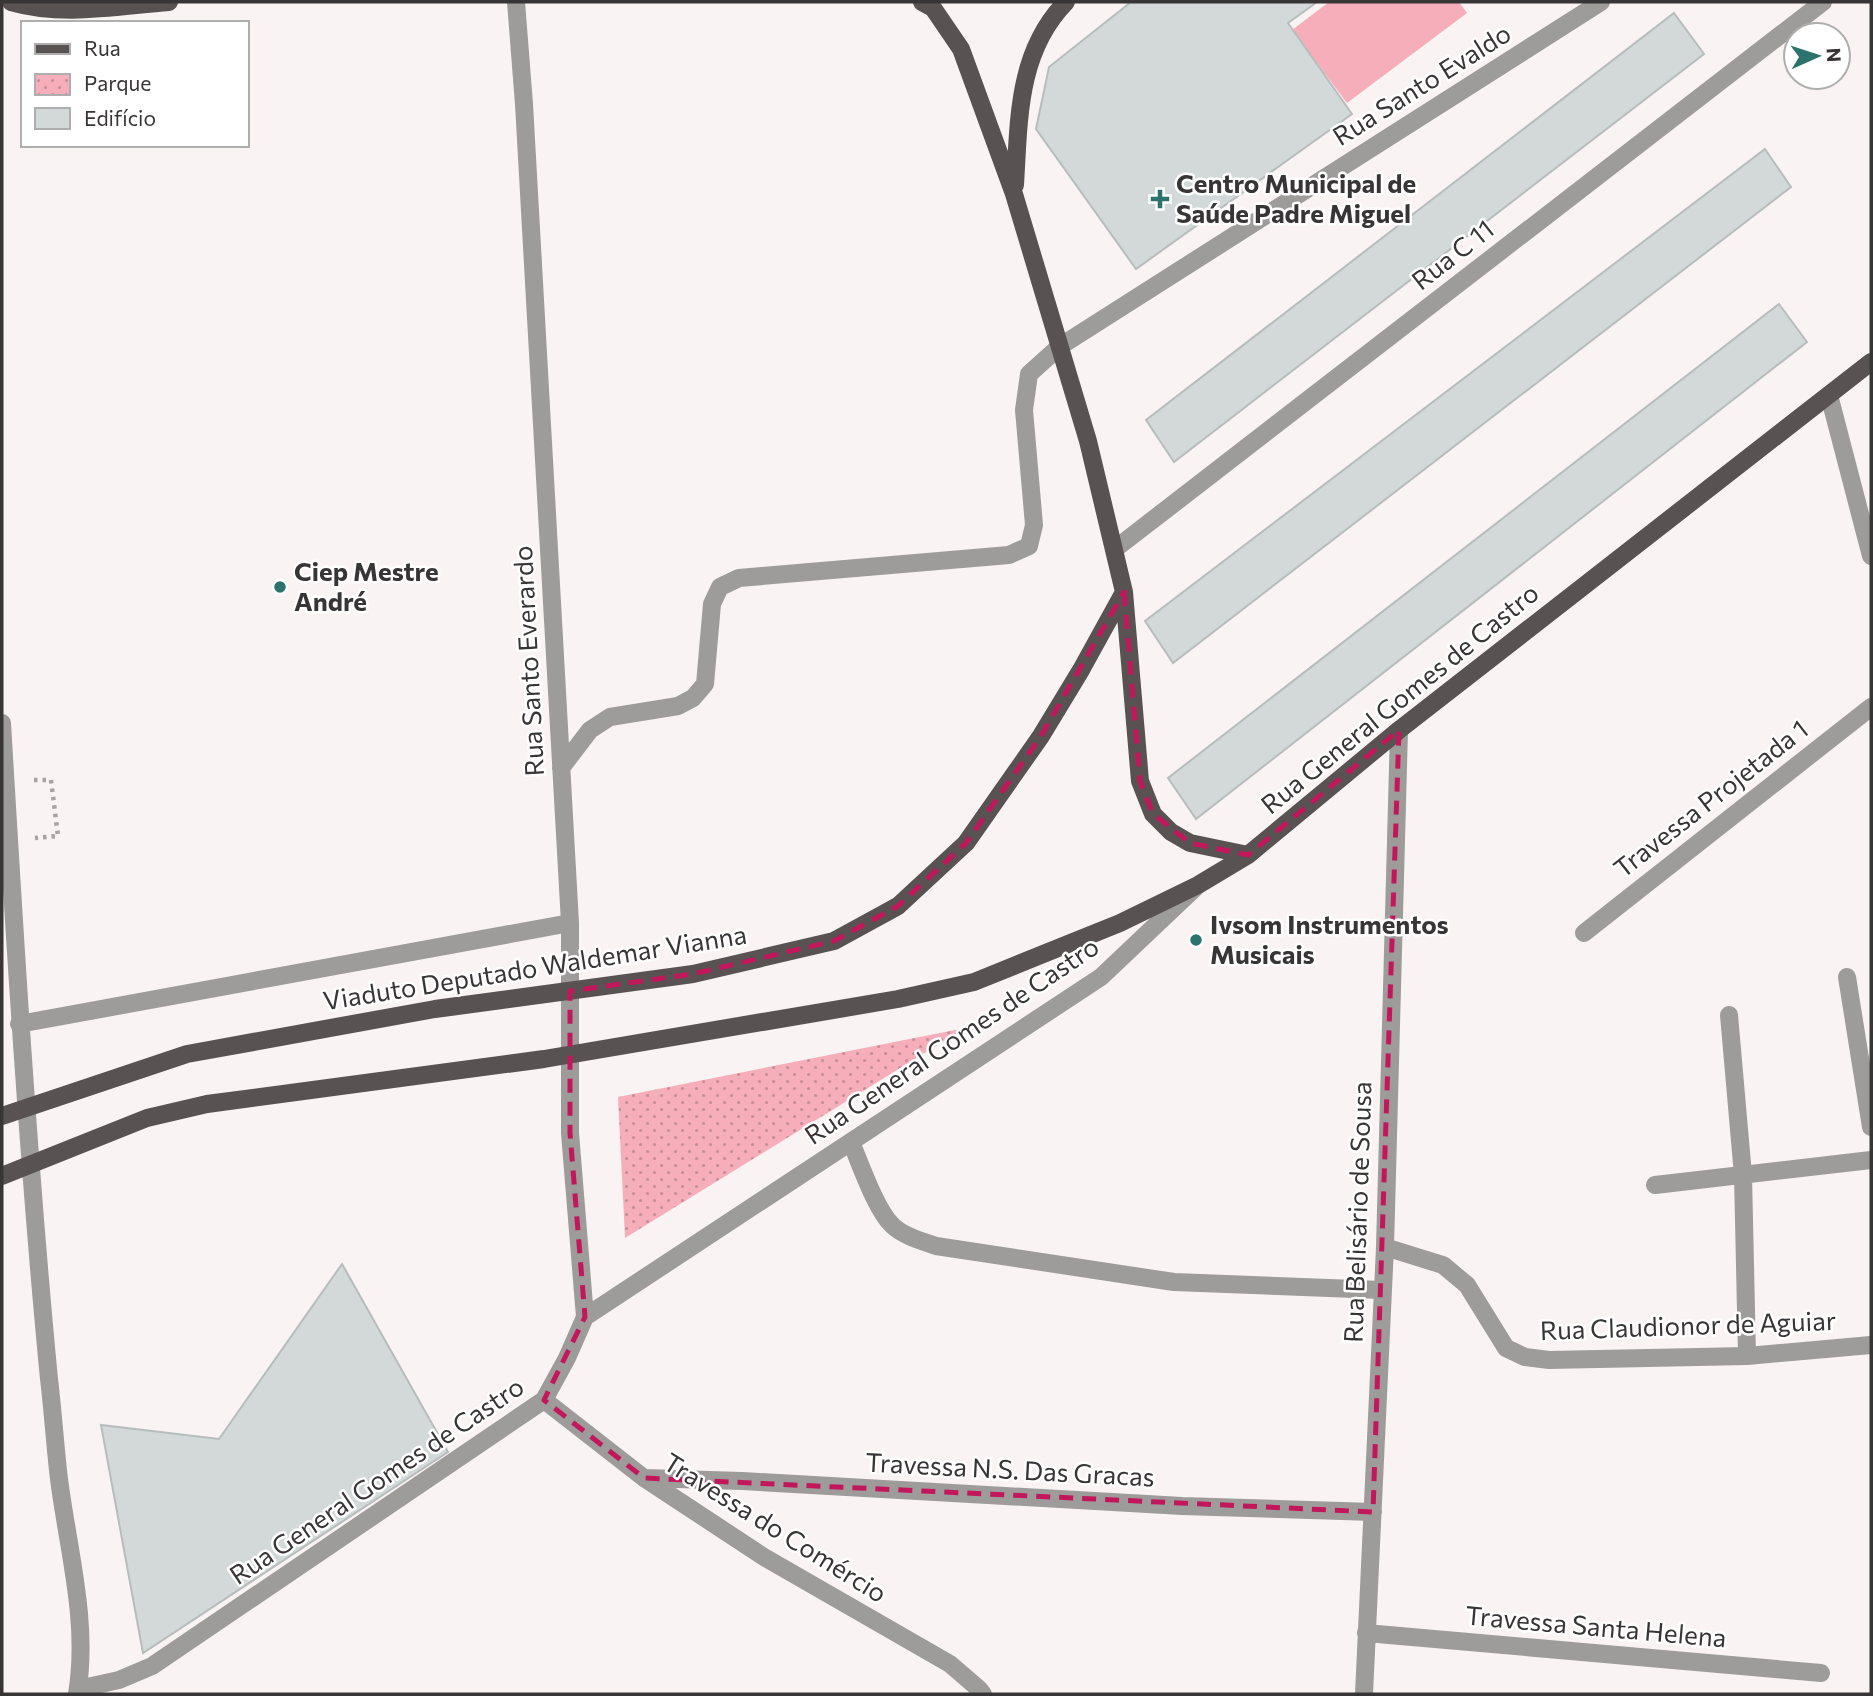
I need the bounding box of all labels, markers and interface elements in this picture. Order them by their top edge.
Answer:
street label: Rua Santo Evaldo [1327,17,1516,151]
legend [21,21,248,147]
north arrow [1782,21,1852,91]
text: Rua [84,35,121,60]
text: N [1823,47,1846,63]
text: Parque [84,70,151,95]
text: Edifício [84,105,156,130]
place label: Centro Municipal de Saúde Padre Miguel [1176,167,1416,228]
marker: Centro Municipal de Saúde Padre Miguel [1150,189,1170,209]
street label: Rua C 11 [1405,212,1499,295]
street label: Rua Santo Everardo [506,545,549,777]
place label: Ciep Mestre André [294,555,439,616]
street label: Rua General Gomes de Castro [1254,576,1544,819]
marker: Ciep Mestre André [272,579,288,595]
street label: Travessa Projetada 1 [1607,712,1813,883]
place label: Ivsom Instrumentos Musicais [1210,908,1449,969]
street label: Viaduto Deputado Waldemar Vianna [321,918,749,1015]
street label: Rua General Gomes de Castro [798,930,1104,1150]
marker: Ivsom Instrumentos Musicais [1188,932,1204,948]
street label: Rua Belisário de Sousa [1336,1081,1377,1343]
street label: Rua Claudionor de Aguiar [1539,1304,1837,1345]
street label: Rua General Gomes de Castro [223,1370,529,1590]
street label: Travessa do Comércio [659,1445,893,1608]
street label: Travessa N.S. Das Gracas [865,1445,1155,1492]
street label: Travessa Santa Helena [1464,1599,1728,1652]

